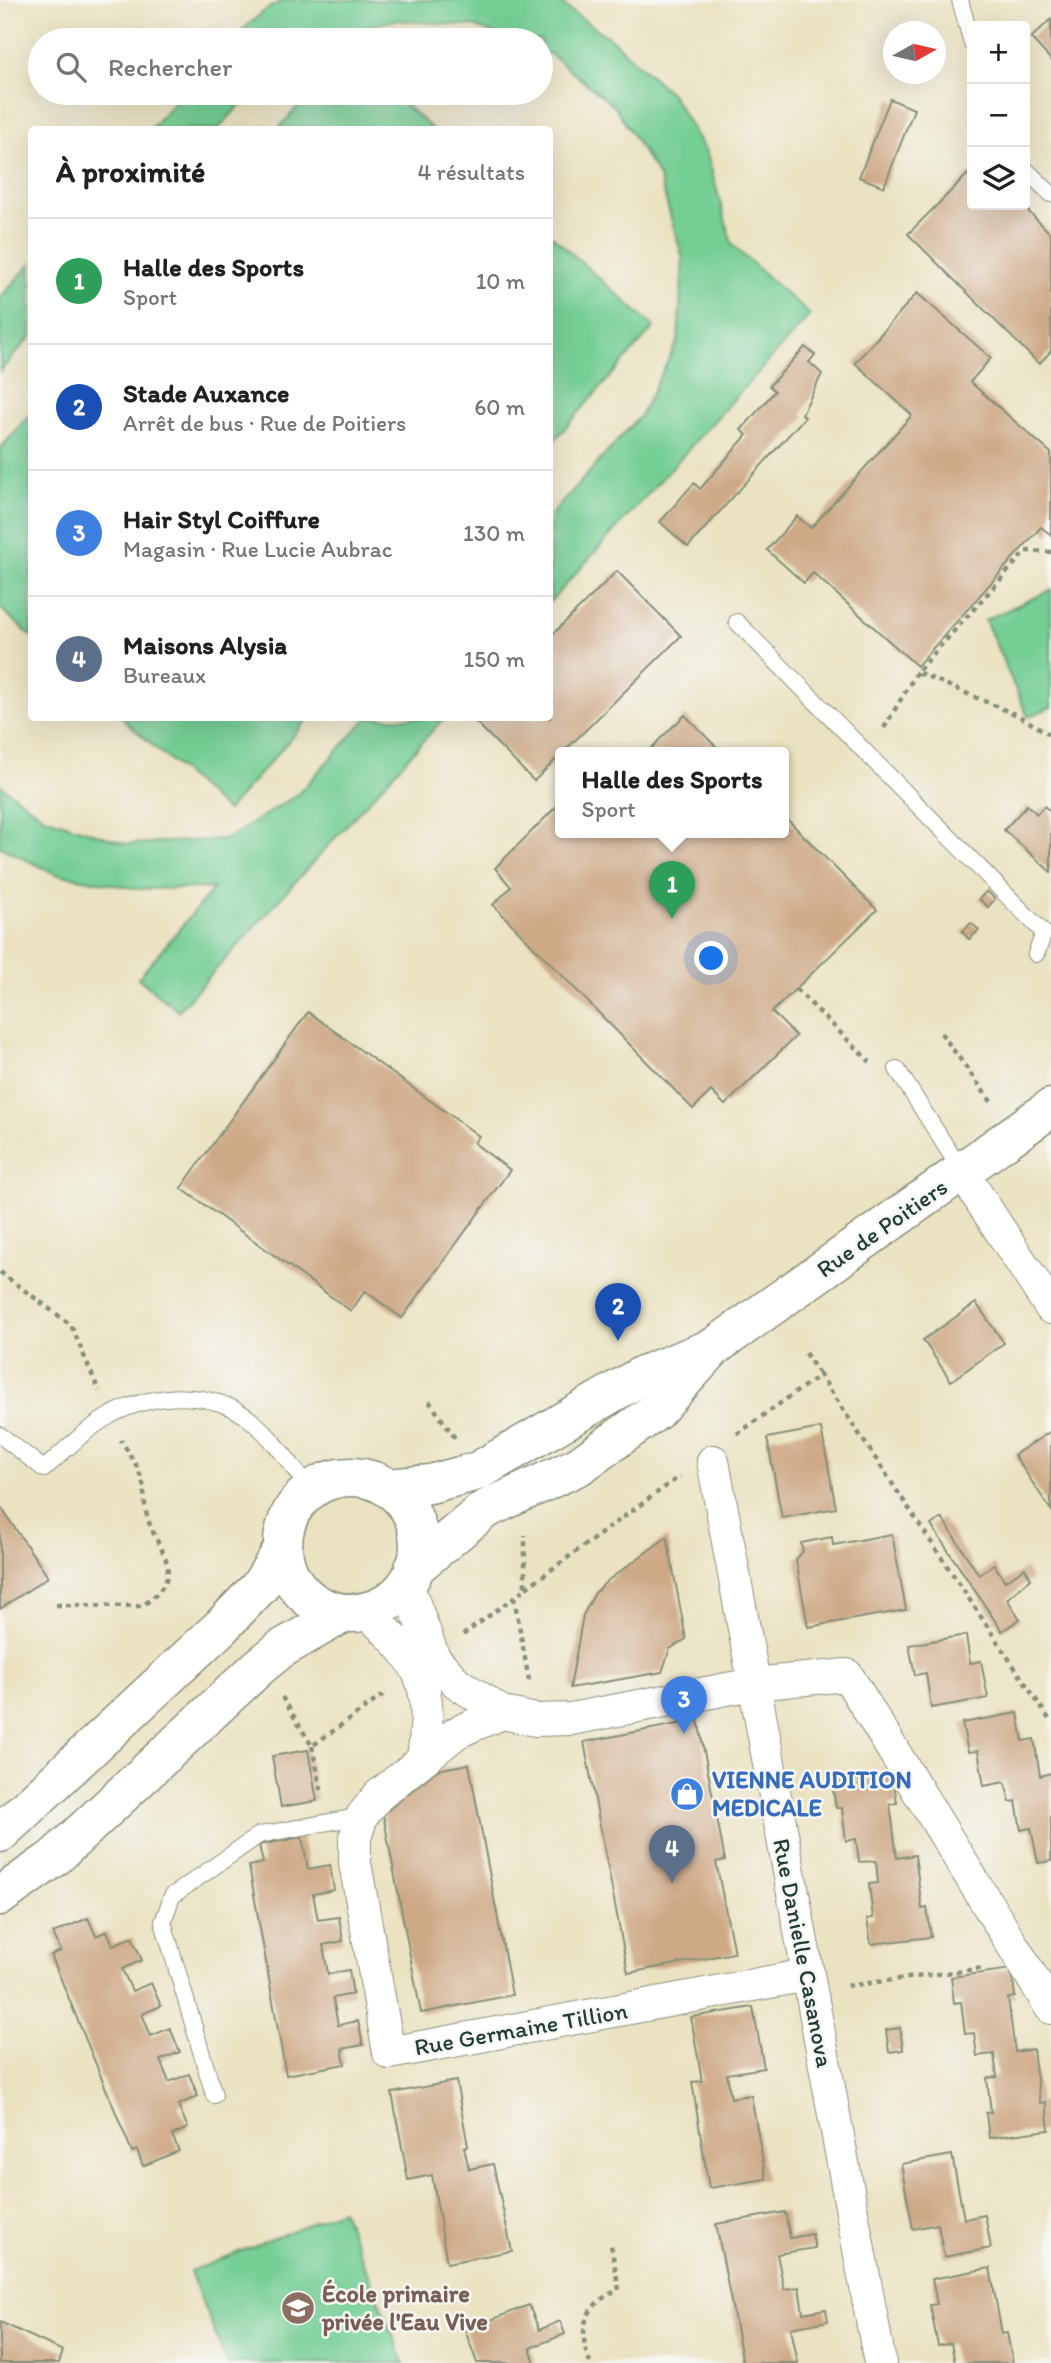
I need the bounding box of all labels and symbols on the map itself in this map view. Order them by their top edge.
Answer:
north arrow [883,21,946,84]
pin: 1 [649,861,695,919]
your location [694,941,728,975]
street label: Rue de Poitiers [811,1172,953,1283]
pin: 2 [595,1283,641,1341]
pin: 3 [661,1676,707,1734]
place label: VIENNE AUDITION MEDICALE [712,1765,912,1822]
shop icon: VIENNE AUDITION MEDICALE [668,1775,706,1813]
pin: 4 [649,1825,695,1883]
street label: Rue Danielle Casanova [767,1836,840,2070]
street label: Rue Germaine Tillion [412,1995,630,2062]
place label: École primaire privée l'Eau Vive [321,2279,488,2337]
school or university icon: École primaire privée l'Eau Vive [279,2289,317,2327]

